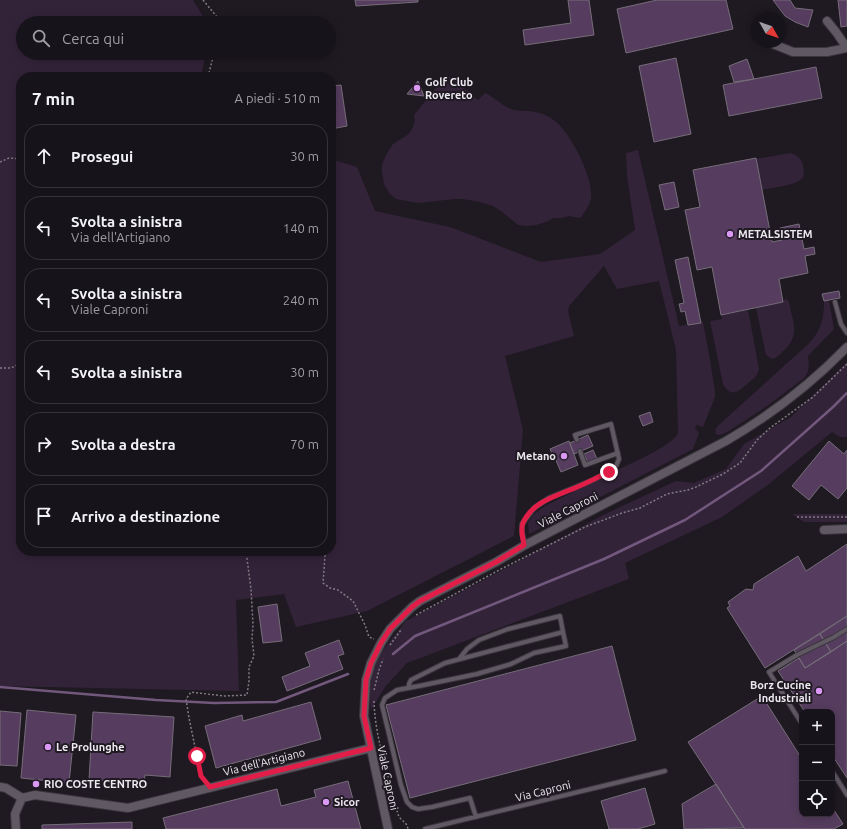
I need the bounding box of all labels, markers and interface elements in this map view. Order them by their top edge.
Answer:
north arrow [751,12,787,48]
search box [16,16,336,60]
icon: search [30,27,52,49]
text: Cerca qui [62,30,124,47]
place label: Golf Club Rovereto [425,76,474,101]
marker: Golf Club Rovereto [412,83,422,93]
text: 7 min [32,89,75,108]
text: A piedi · 510 m [235,91,320,105]
icon: ahead [33,145,55,167]
text: Prosegui [71,148,133,165]
text: 30 m [290,149,319,163]
text: Svolta a sinistra [71,213,182,230]
icon: left [33,217,55,239]
text: 140 m [283,221,319,235]
place label: METALSISTEM [738,228,813,240]
marker: METALSISTEM [725,229,735,239]
text: Via dell'Artigiano [71,230,170,244]
text: Svolta a sinistra [71,285,182,302]
icon: left [33,289,55,311]
text: 240 m [283,293,319,307]
text: Viale Caproni [71,302,148,316]
icon: left [33,361,55,383]
text: Svolta a sinistra [71,364,182,381]
text: 30 m [290,365,319,379]
icon: right [33,433,55,455]
text: Svolta a destra [71,436,176,453]
text: 70 m [290,437,319,451]
place label: Metano [516,450,556,462]
marker: Metano [559,451,569,461]
route end [600,463,618,481]
street label: Viale Caproni [536,490,600,530]
icon: arrive [33,505,55,527]
text: Arrivo a destinazione [71,508,220,525]
place label: Borz Cucine Industriali [750,679,811,704]
marker: Borz Cucine Industriali [814,686,824,696]
map controls [799,709,835,817]
button: + [799,709,835,745]
place label: Le Prolunghe [56,741,124,753]
marker: Le Prolunghe [43,742,53,752]
street label: Viale Caproni [375,745,401,811]
button: − [799,745,835,781]
street label: Via dell'Artigiano [222,746,306,778]
route start [188,747,206,765]
place label: RIO COSTE CENTRO [44,778,148,790]
street label: Via Caproni [514,778,572,804]
marker: RIO COSTE CENTRO [31,779,41,789]
button: locate [799,781,835,817]
place label: Sicor [334,796,360,808]
marker: Sicor [321,797,331,807]

